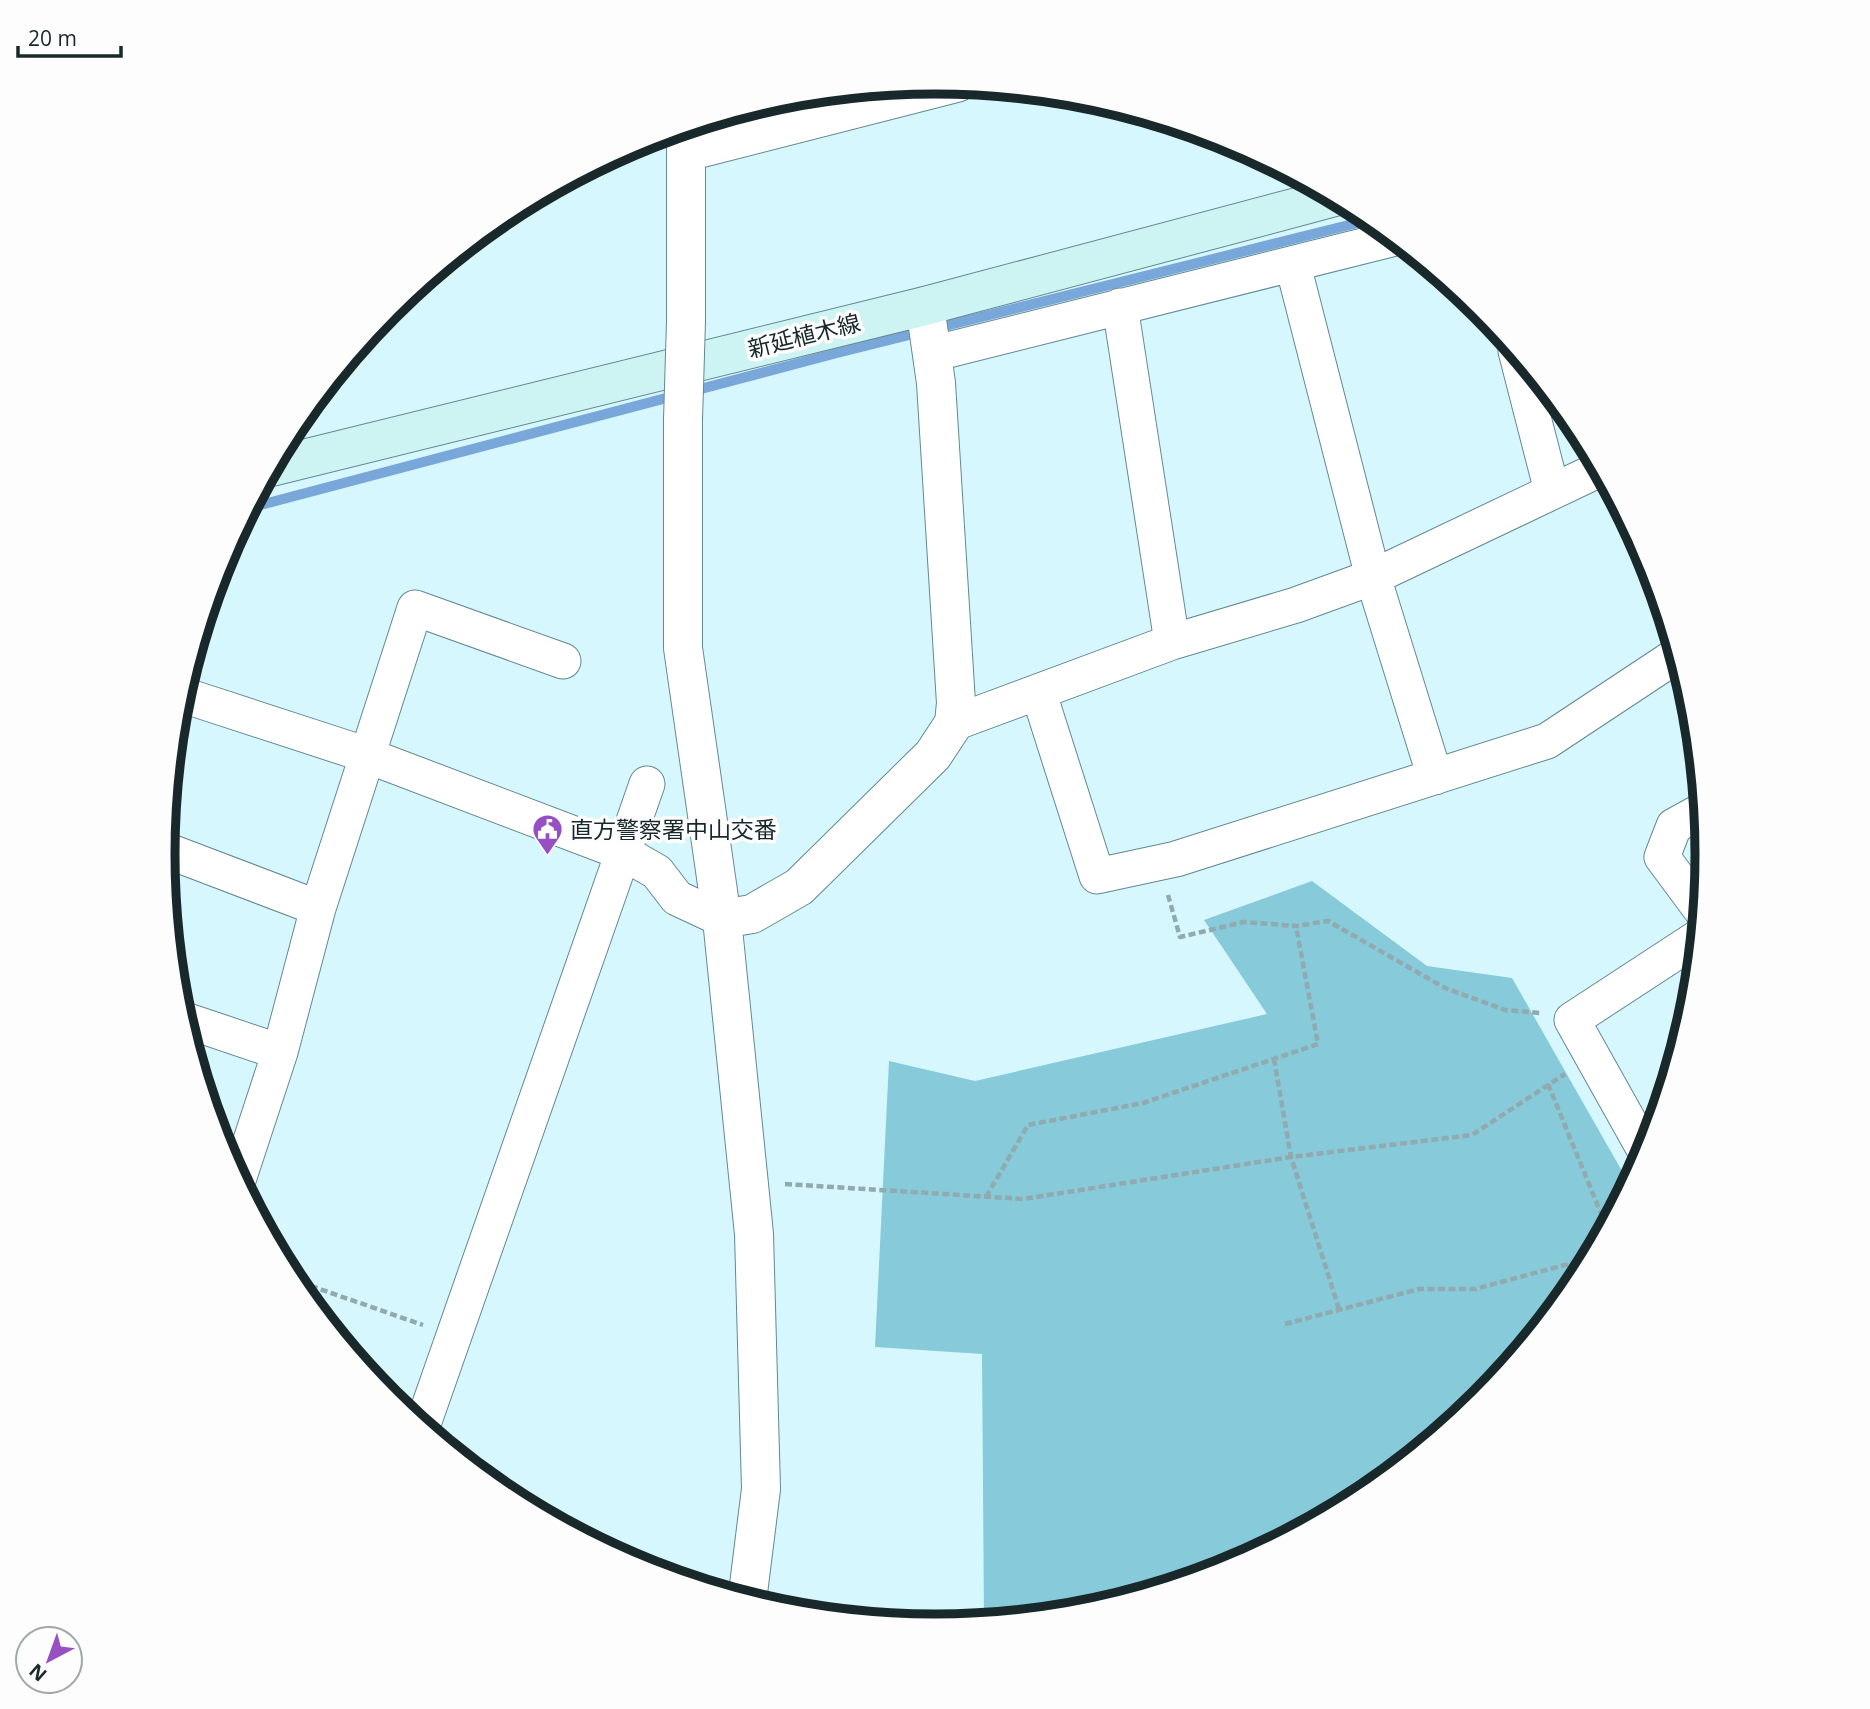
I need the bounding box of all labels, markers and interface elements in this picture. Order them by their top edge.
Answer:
scale bar [18,14,121,58]
text: 20 m [28,24,77,52]
street label: 新延植木線 [744,306,863,364]
public building icon: 直方警察署中山交番 [530,813,564,857]
place label: 直方警察署中山交番 [570,813,777,845]
north arrow [14,1625,84,1695]
text: N [23,1658,52,1688]

